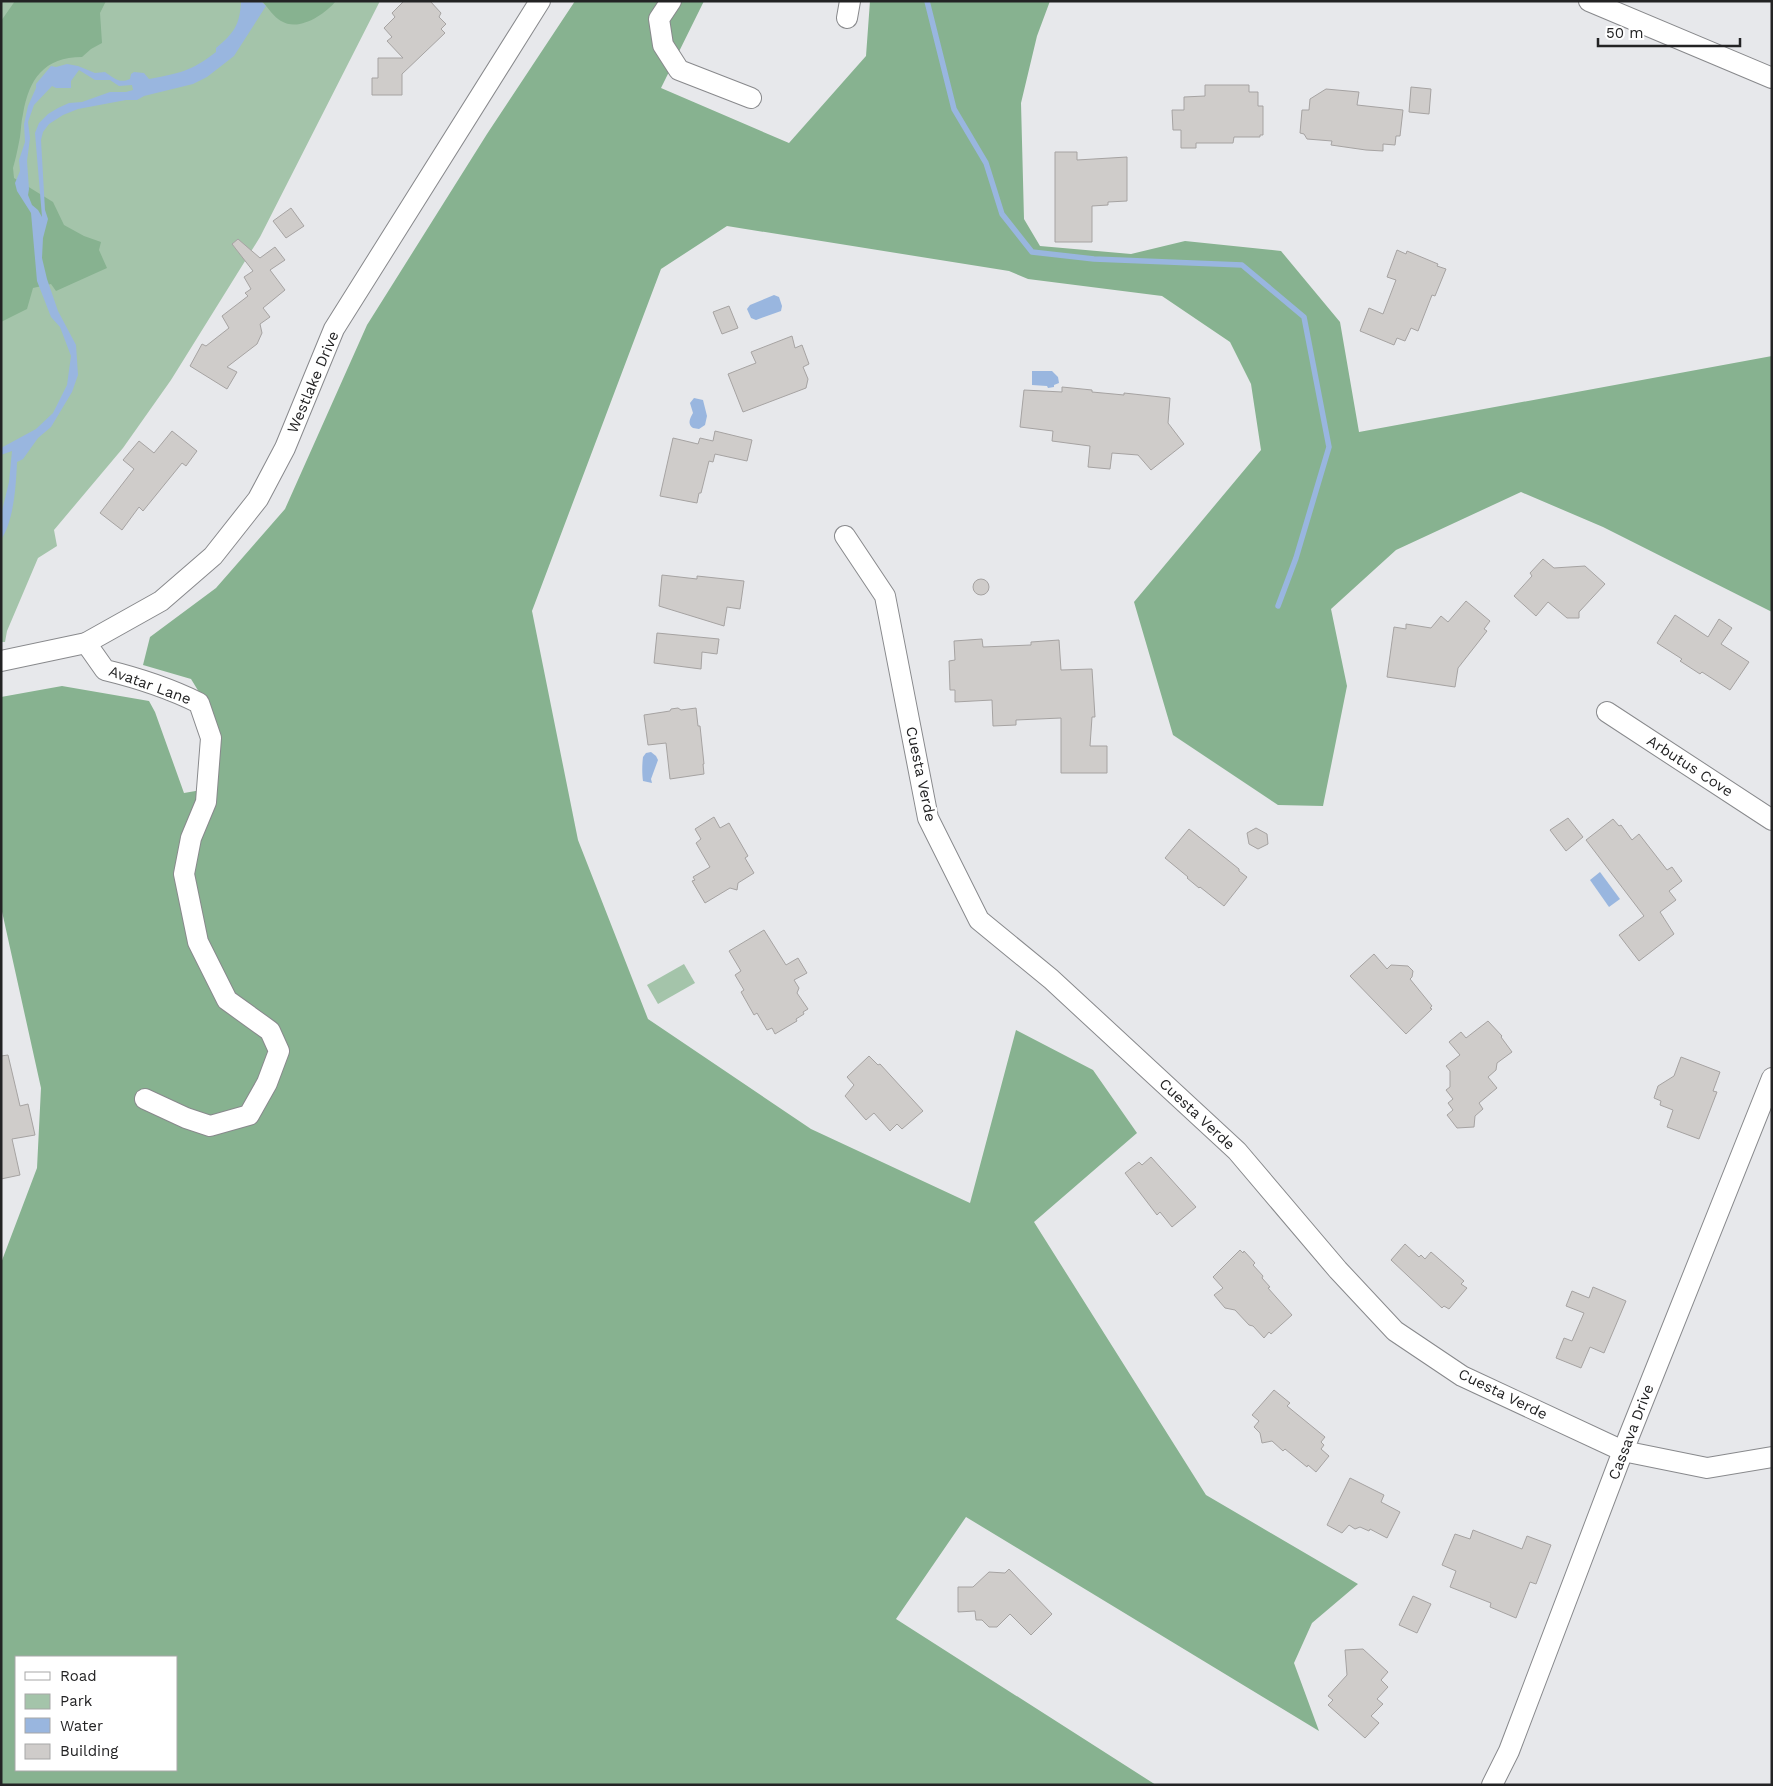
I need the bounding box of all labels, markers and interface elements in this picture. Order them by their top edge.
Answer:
scale bar [1598,15,1740,47]
text: 50 m [1606,24,1643,42]
street label: Westlake Drive [283,328,343,436]
street label: Avatar Lane [106,662,194,708]
street label: Cuesta Verde [902,725,940,823]
street label: Arbutus Cove [1644,731,1736,801]
street label: Cuesta Verde [1155,1074,1239,1154]
street label: Cuesta Verde [1456,1365,1550,1423]
street label: Cassava Drive [1605,1382,1657,1482]
legend [15,1656,178,1771]
text: Road [60,1667,97,1685]
text: Park [60,1692,93,1710]
text: Water [60,1717,103,1735]
text: Building [60,1742,118,1760]

